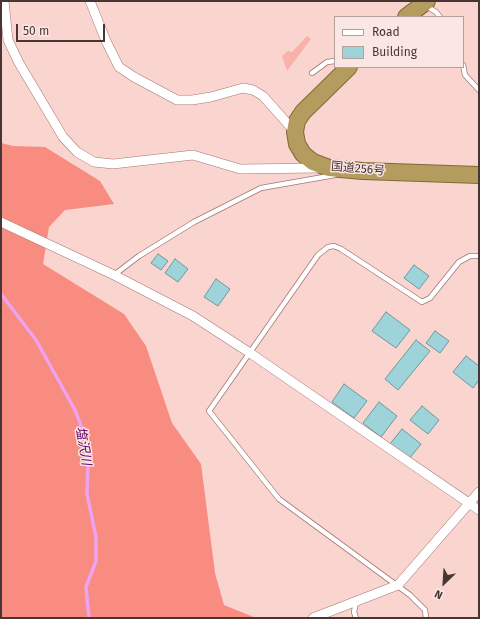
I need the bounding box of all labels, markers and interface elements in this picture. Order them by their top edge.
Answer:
scale bar [18,16,107,42]
legend [334,16,464,68]
text: 50 m [23,24,49,38]
text: Road [372,25,400,39]
text: Building [372,45,417,59]
street label: 国道256号 [330,159,386,179]
water label: 塩沢川 [72,426,94,466]
north arrow [424,563,464,603]
text: N [433,587,445,602]

